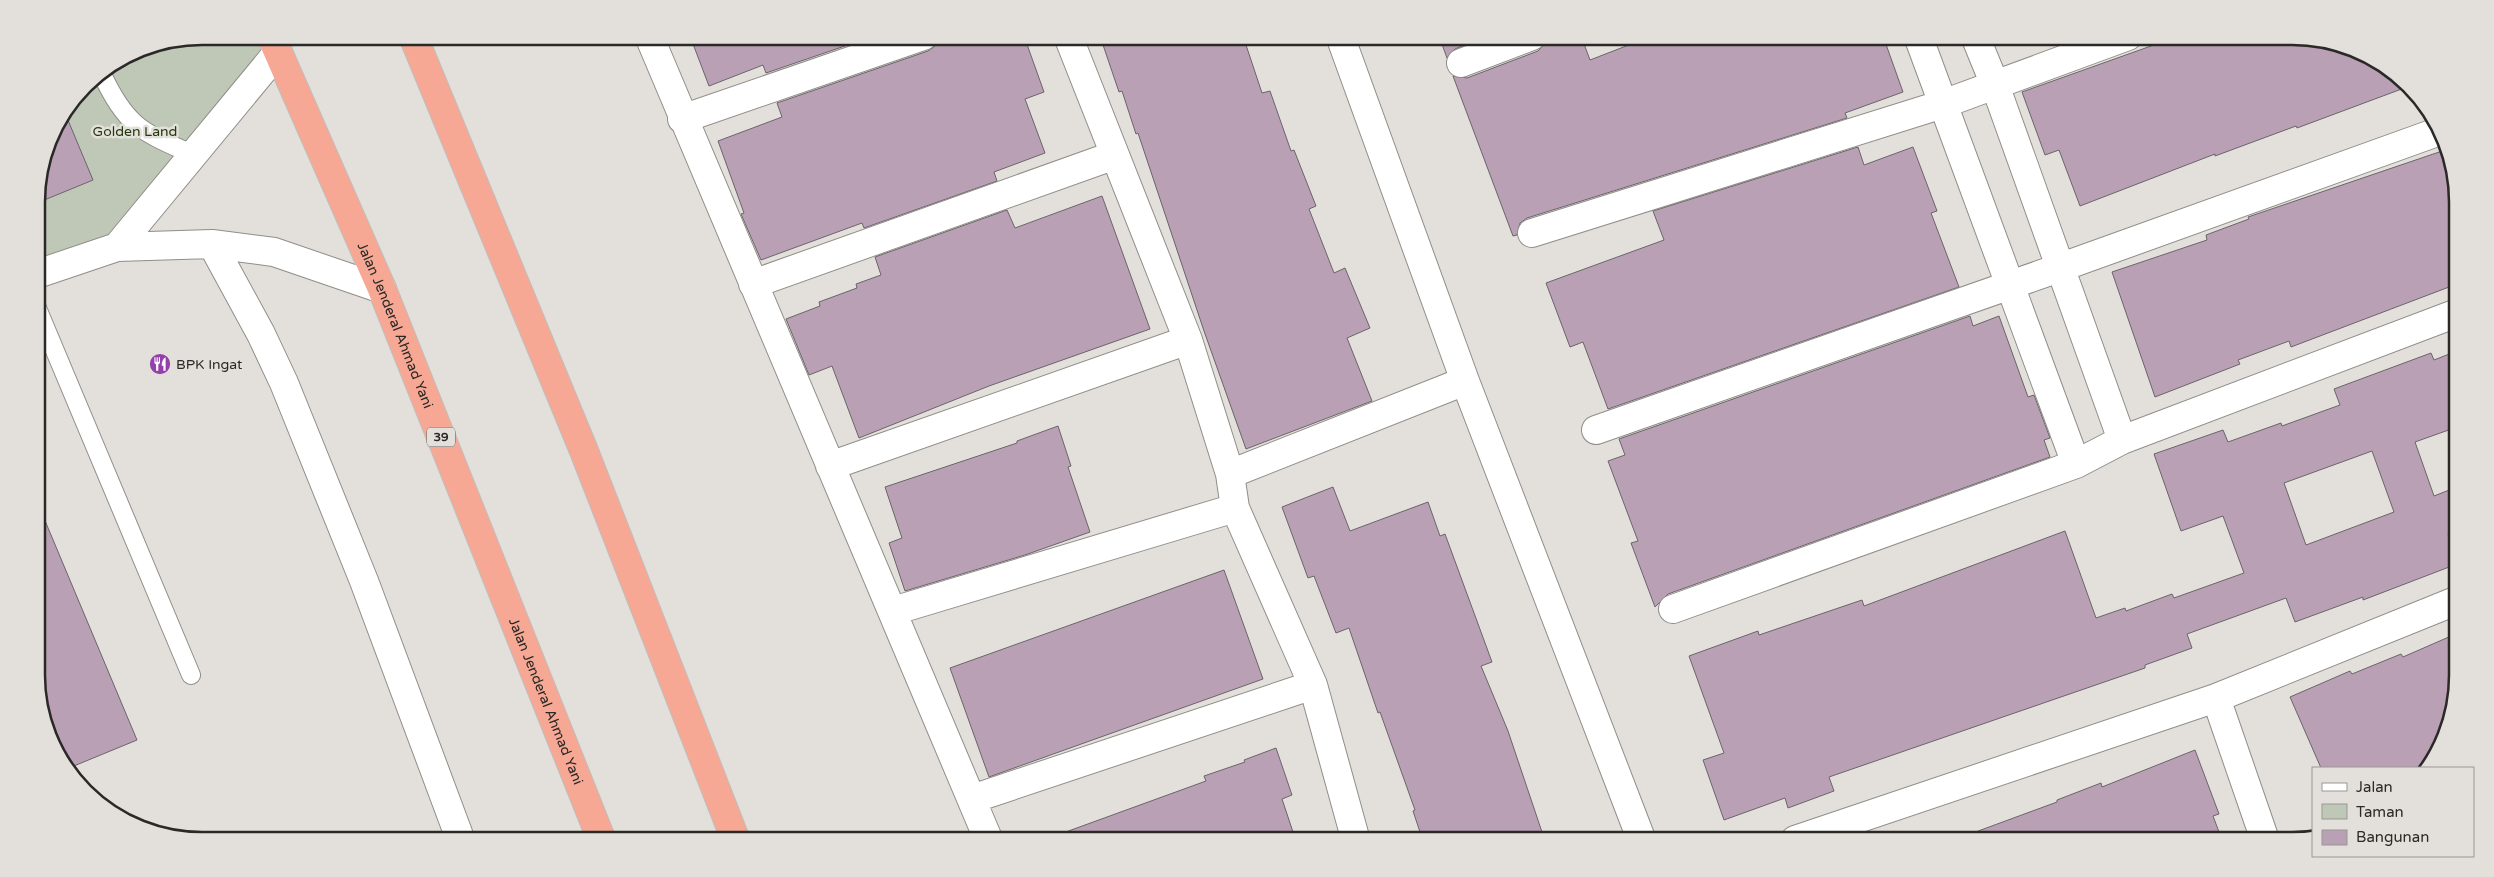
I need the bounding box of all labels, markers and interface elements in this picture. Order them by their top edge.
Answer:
park label: Golden Land [93,123,177,140]
street label: Jalan Jenderal Ahmad Yani [354,240,437,411]
restaurant icon: BPK Ingat [148,352,172,376]
place label: BPK Ingat [176,356,243,373]
road number: 39 [427,428,455,447]
street label: Jalan Jenderal Ahmad Yani [505,616,587,787]
legend [2312,767,2474,857]
text: Jalan [2356,778,2393,796]
text: Taman [2356,803,2404,821]
text: Bangunan [2356,828,2429,846]

